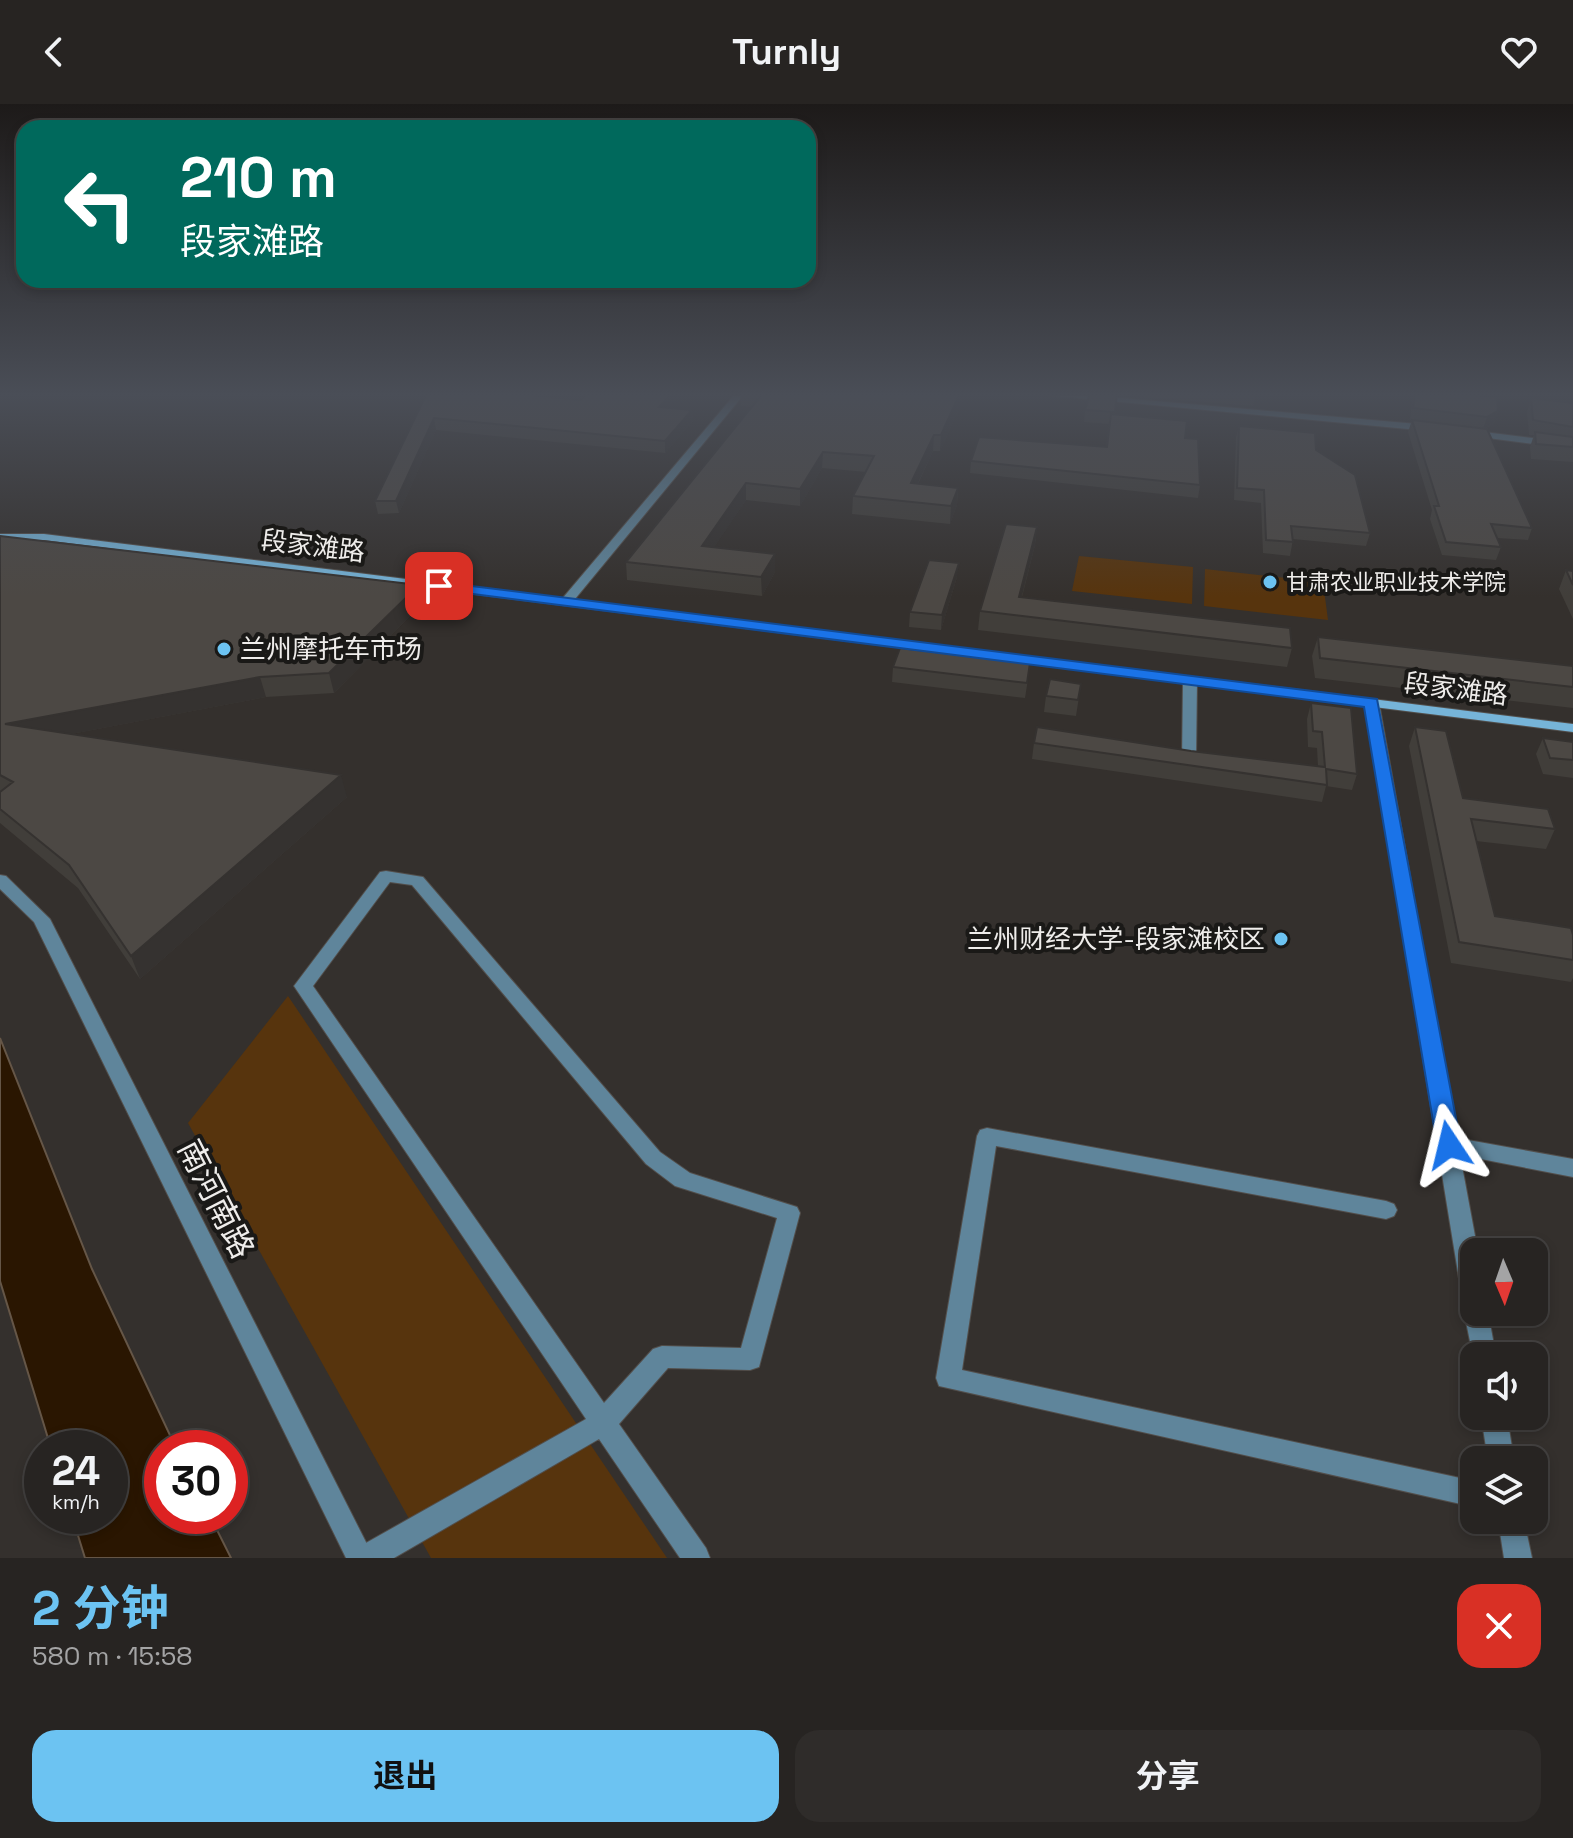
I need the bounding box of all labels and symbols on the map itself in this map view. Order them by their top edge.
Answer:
street label: 段家滩路 [259,523,367,569]
pin [405,552,473,620]
place label: 甘肃农业职业技术学院 [1286,568,1506,596]
marker: 甘肃农业职业技术学院 [1261,573,1279,591]
place label: 兰州摩托车市场 [240,632,422,666]
marker: 兰州摩托车市场 [215,640,233,658]
street label: 段家滩路 [1402,666,1510,712]
place label: 兰州财经大学-段家滩校区 [967,922,1265,956]
marker: 兰州财经大学-段家滩校区 [1272,930,1290,948]
position arrow [1407,1103,1491,1187]
street label: 南河南路 [169,1133,263,1265]
north arrow [1460,1238,1548,1326]
speed limit sign: 30 [144,1430,248,1534]

